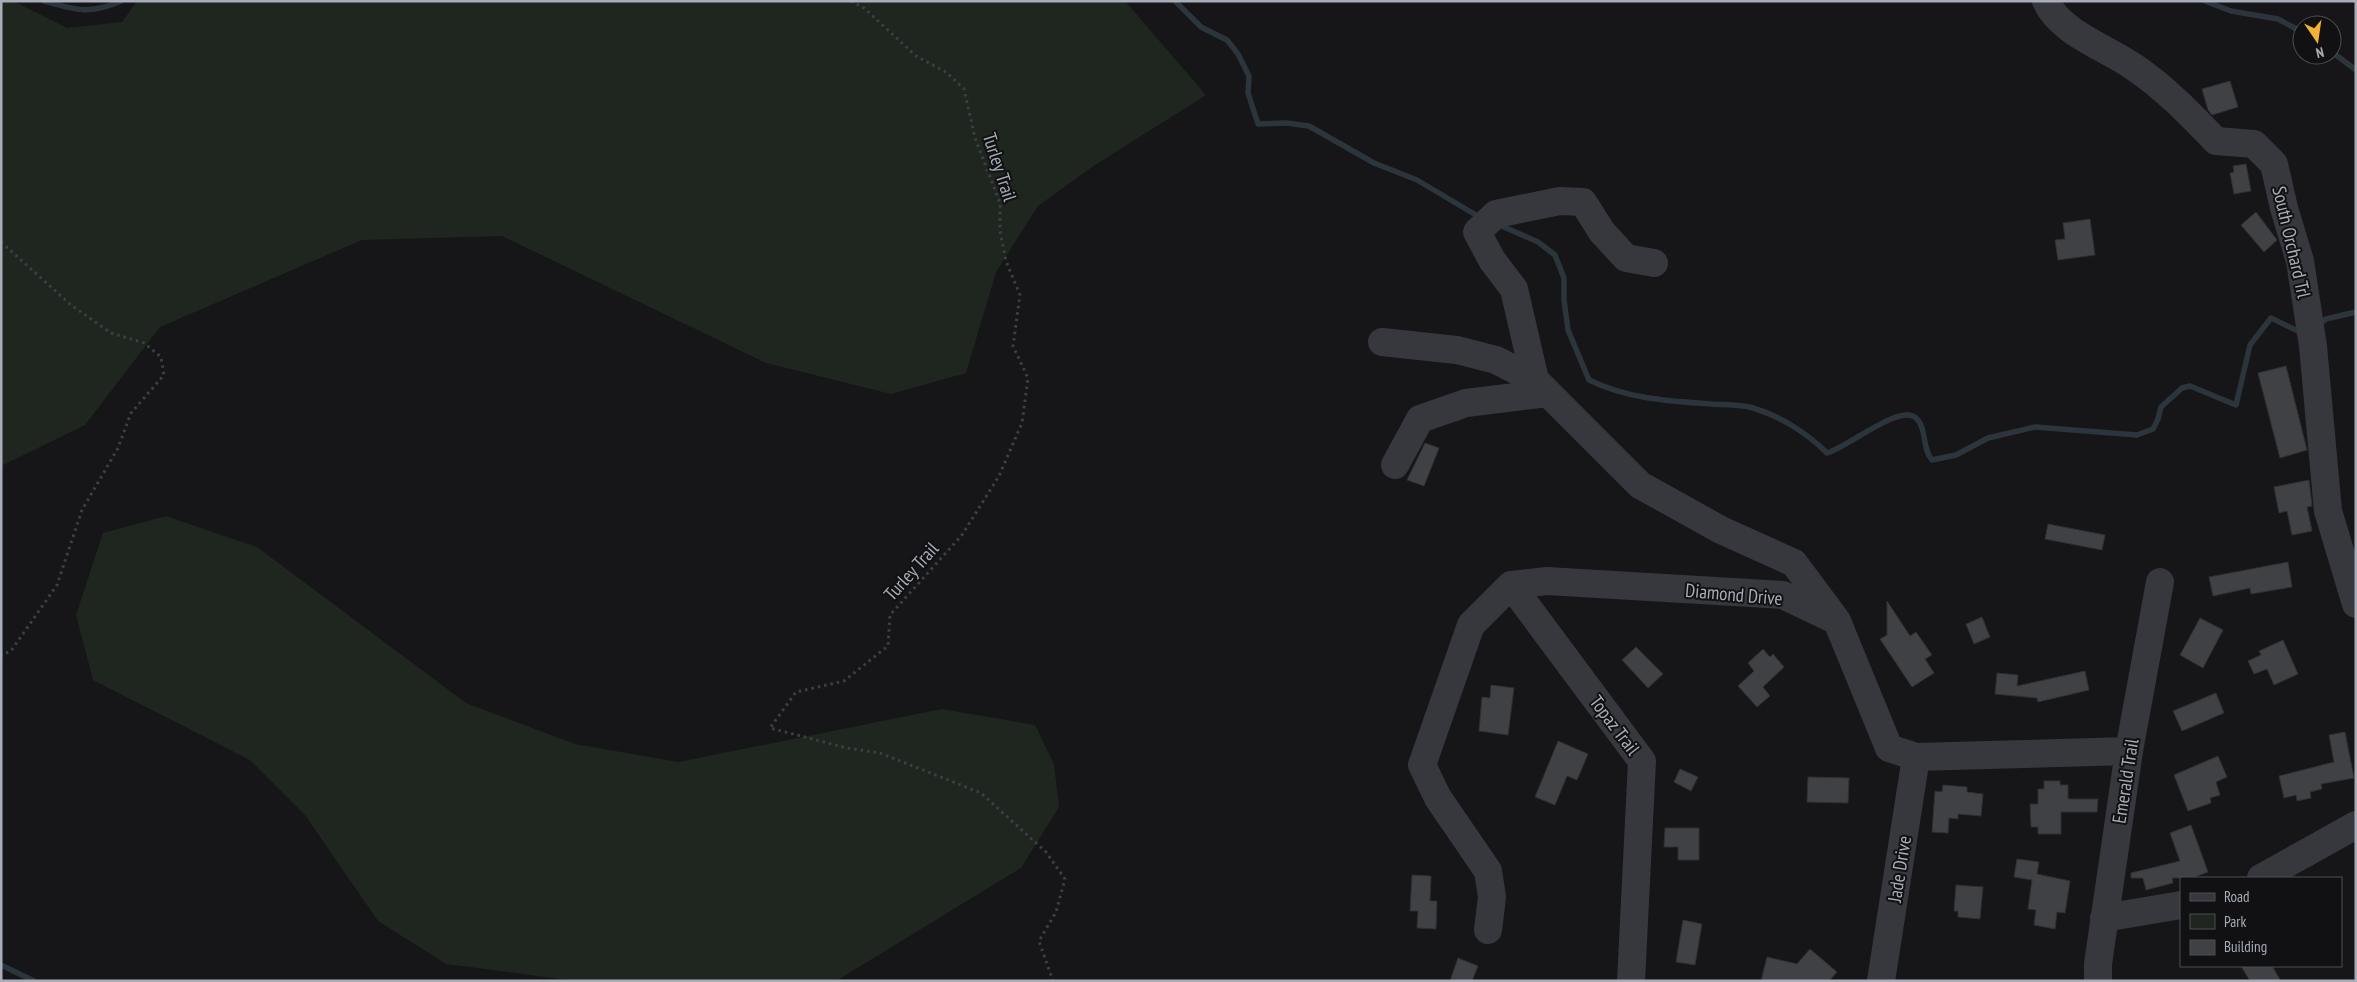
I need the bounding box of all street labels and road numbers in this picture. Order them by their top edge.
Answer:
street label: Turley Trail [978,130,1023,205]
street label: South Orchard Trl [2267,184,2317,301]
street label: Turley Trail [878,536,944,605]
street label: Diamond Drive [1684,578,1784,610]
street label: Topaz Trail [1585,690,1646,760]
street label: Emerald Trail [2106,736,2144,825]
street label: Jade Drive [1882,834,1916,905]

